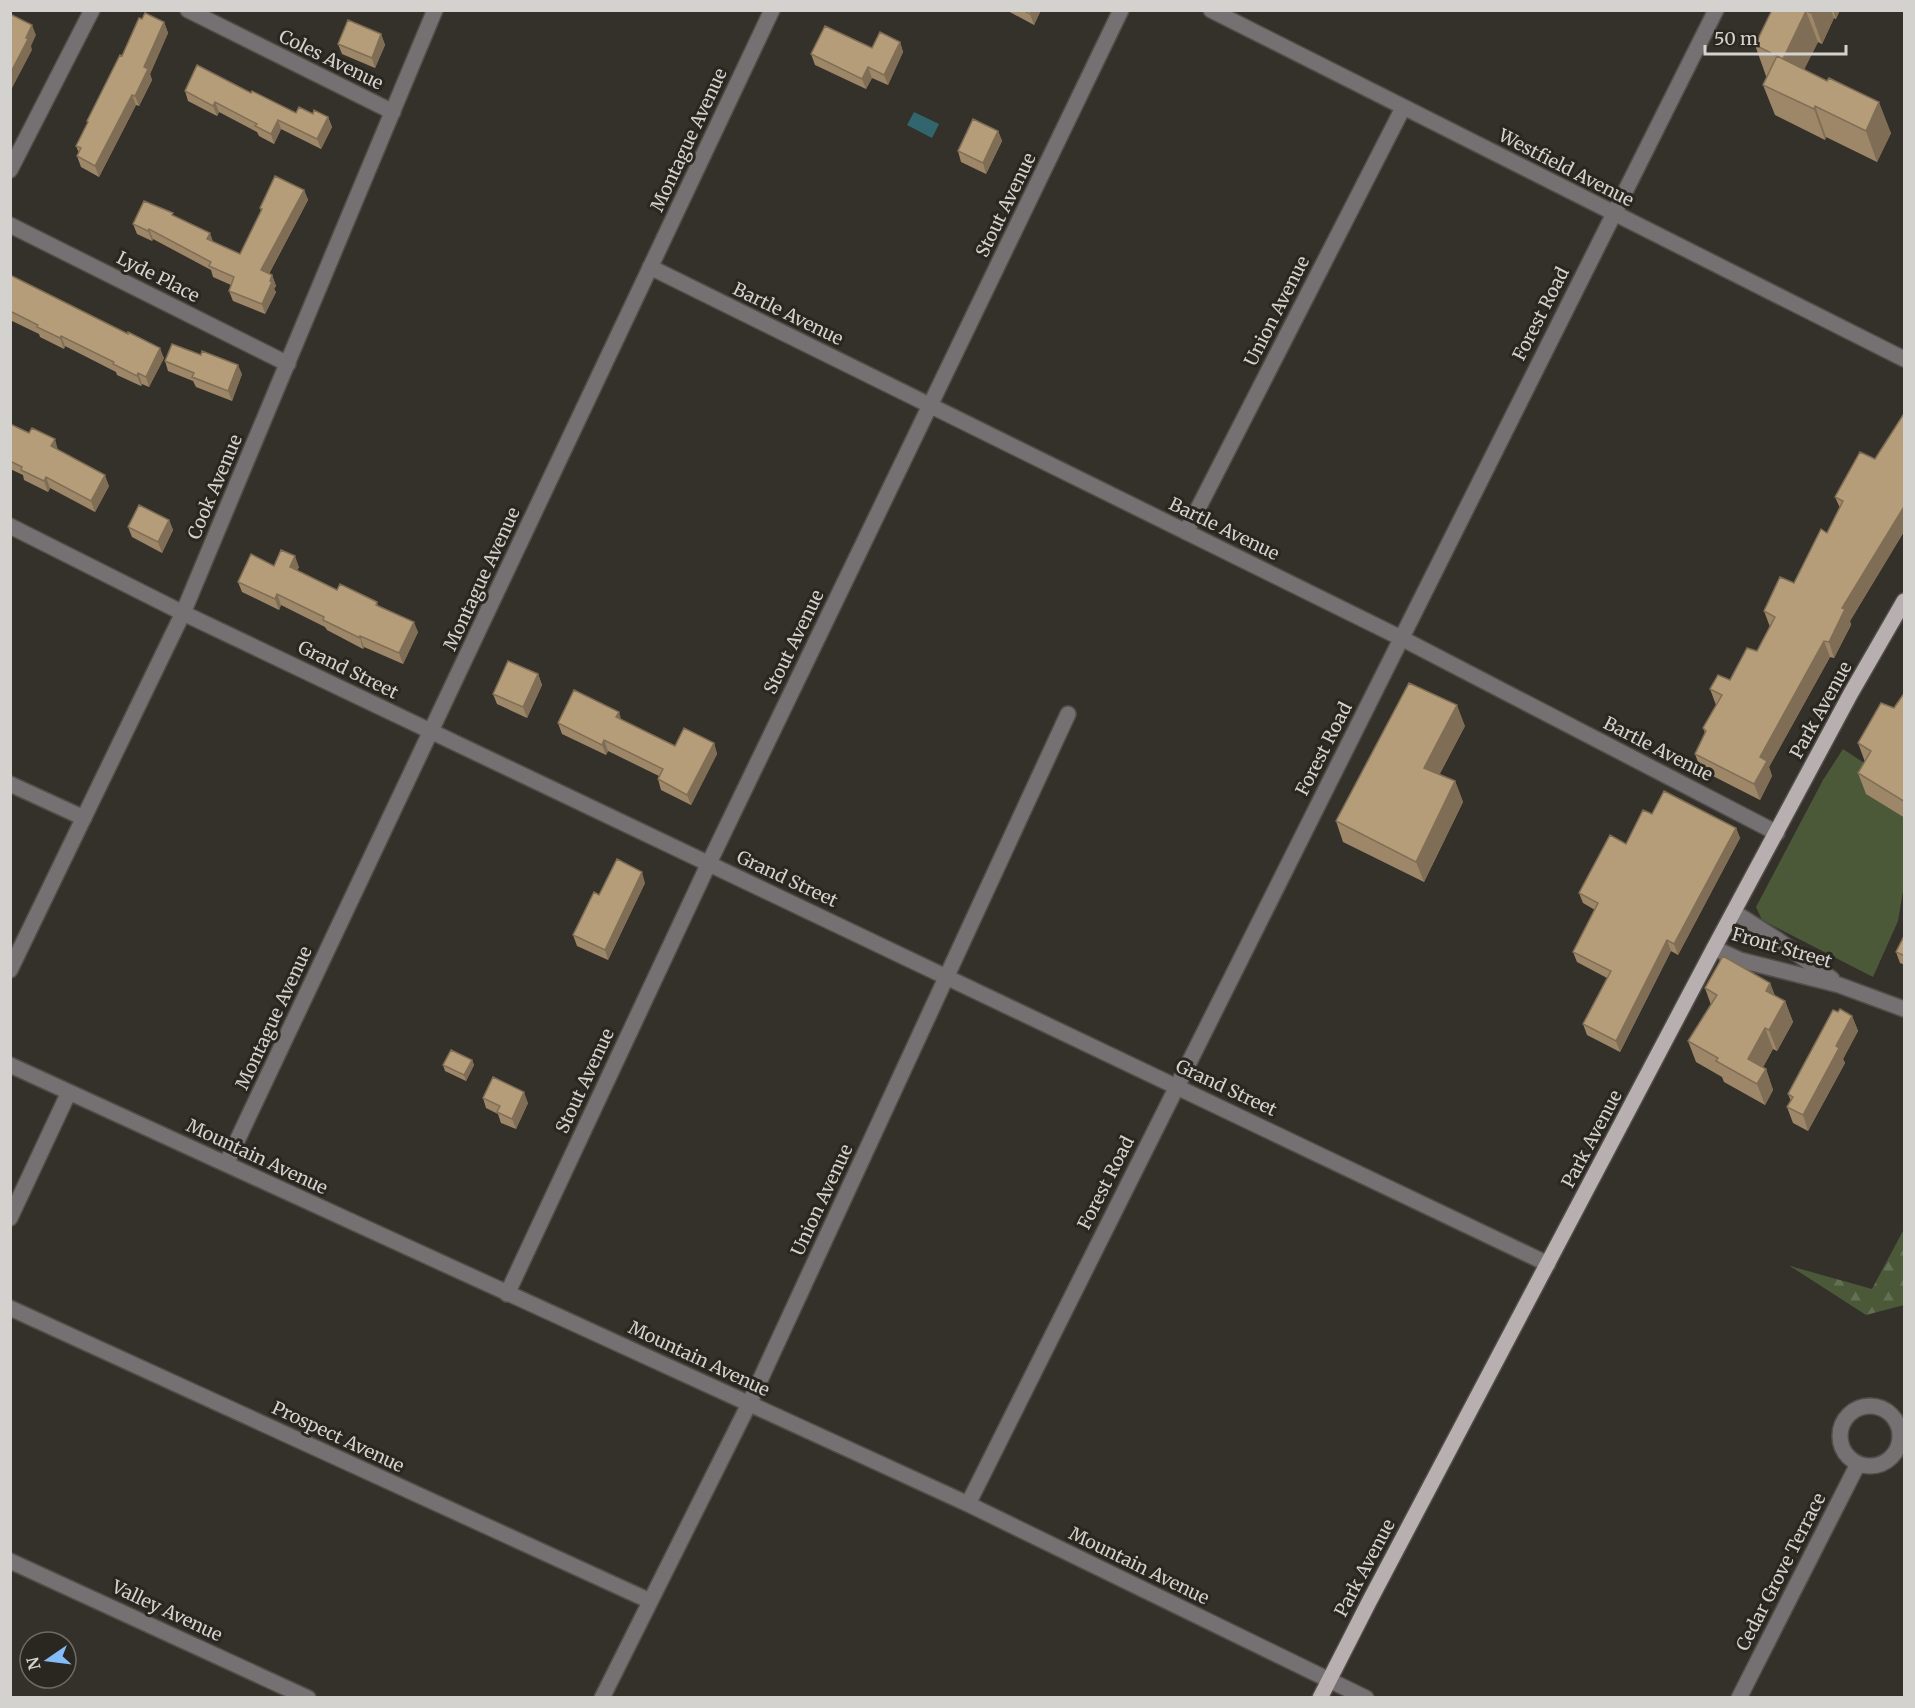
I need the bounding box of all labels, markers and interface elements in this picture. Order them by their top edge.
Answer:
scale bar [1705,18,1846,56]
street label: Coles Avenue [275,24,387,95]
text: 50 m [1714,27,1758,50]
street label: Montague Avenue [645,64,732,215]
street label: Westfield Avenue [1494,123,1638,212]
street label: Stout Avenue [970,149,1041,261]
street label: Lyde Place [113,246,204,307]
street label: Union Avenue [1239,252,1314,370]
street label: Forest Road [1507,263,1574,364]
street label: Bartle Avenue [729,277,847,350]
street label: Cook Avenue [182,431,247,543]
street label: Bartle Avenue [1165,492,1283,565]
street label: Montague Avenue [438,503,525,654]
street label: Stout Avenue [758,586,829,698]
street label: Grand Street [294,635,402,704]
street label: Park Avenue [1784,657,1857,762]
street label: Forest Road [1290,698,1357,799]
street label: Bartle Avenue [1600,711,1717,786]
street label: Grand Street [733,845,841,912]
street label: Front Street [1729,922,1835,973]
street label: Montague Avenue [230,942,317,1093]
street label: Stout Avenue [550,1025,619,1137]
street label: Grand Street [1172,1054,1280,1121]
street label: Park Avenue [1556,1086,1627,1192]
street label: Mountain Avenue [183,1114,331,1199]
street label: Forest Road [1072,1132,1139,1233]
street label: Union Avenue [786,1140,857,1259]
street label: Mountain Avenue [625,1316,773,1401]
street label: Prospect Avenue [268,1396,408,1477]
street label: Cedar Grove Terrace [1731,1489,1830,1655]
street label: Park Avenue [1329,1515,1400,1621]
street label: Mountain Avenue [1065,1522,1213,1609]
street label: Valley Avenue [107,1574,226,1646]
north arrow [18,1630,78,1690]
text: N [22,1655,45,1672]

